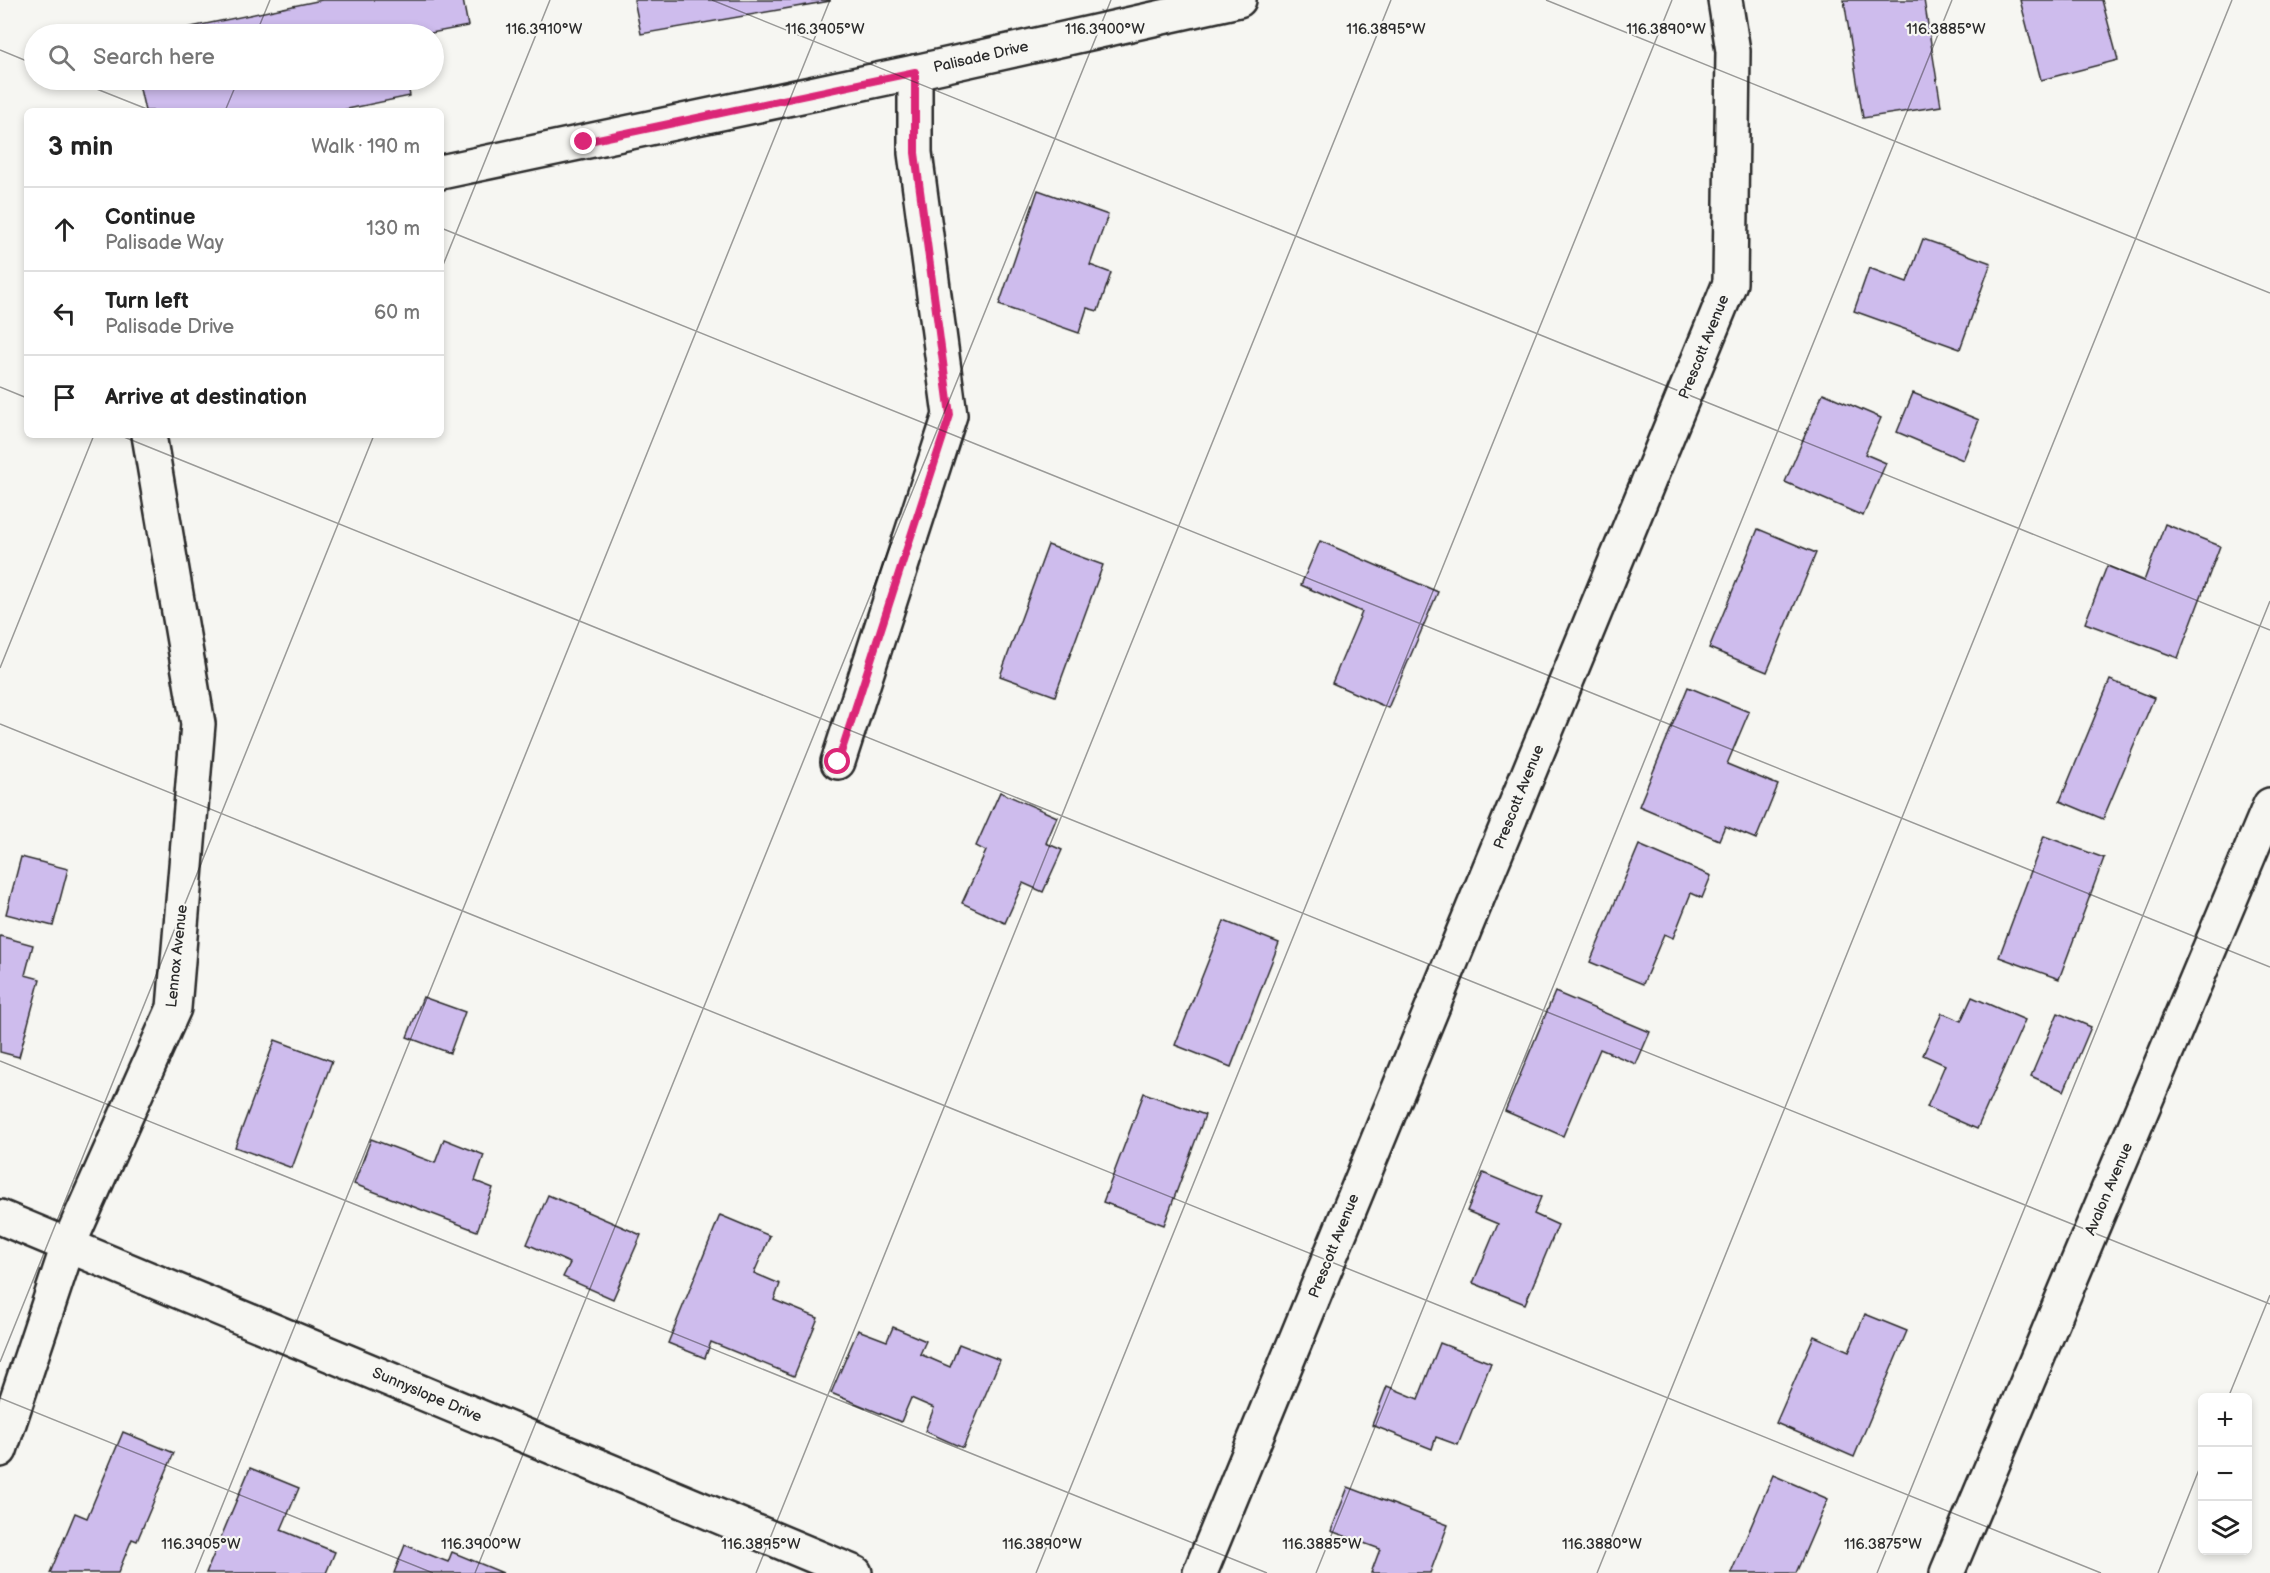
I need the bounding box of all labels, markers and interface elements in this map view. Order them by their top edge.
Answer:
text: 116.3910°W [506,20,583,39]
text: 116.3905°W [785,20,865,39]
text: 116.3900°W [1065,20,1145,39]
text: 116.3895°W [1346,20,1426,39]
text: 116.3890°W [1626,20,1706,39]
text: 116.3885°W [1906,20,1986,39]
search box [24,24,444,90]
street label: Palisade Drive [932,37,1030,77]
icon: search [45,41,78,74]
text: Search here [93,44,215,71]
route end [570,128,596,154]
text: 3 min [48,132,113,163]
text: Walk · 190 m [311,135,420,159]
text: Continue [105,204,195,231]
icon: ahead [48,213,81,246]
text: 130 m [366,217,420,241]
text: Palisade Way [105,231,224,255]
text: Turn left [105,288,189,315]
street label: Prescott Avenue [1674,292,1734,402]
icon: left [48,297,81,330]
text: 60 m [374,301,420,325]
text: Palisade Drive [105,315,234,339]
icon: arrive [48,381,81,414]
text: Arrive at destination [105,384,307,411]
street label: Prescott Avenue [1489,742,1549,852]
route start [824,748,850,774]
street label: Lennox Avenue [162,903,192,1008]
street label: Avalon Avenue [2081,1140,2137,1238]
street label: Prescott Avenue [1304,1191,1364,1301]
street label: Sunnyslope Drive [369,1363,485,1427]
map controls [2198,1393,2252,1555]
button: + [2198,1393,2252,1447]
button: − [2198,1447,2252,1501]
button: layers [2198,1501,2252,1555]
text: 116.3905°W [161,1535,241,1554]
text: 116.3900°W [441,1535,521,1554]
text: 116.3895°W [721,1535,801,1554]
text: 116.3890°W [1002,1535,1082,1554]
text: 116.3885°W [1282,1535,1362,1554]
text: 116.3880°W [1562,1535,1642,1554]
text: 116.3875°W [1844,1535,1922,1554]

